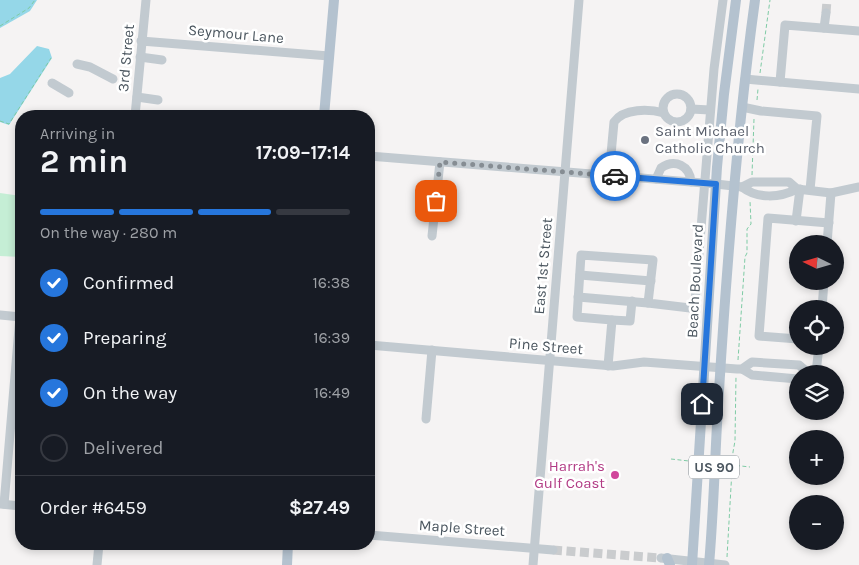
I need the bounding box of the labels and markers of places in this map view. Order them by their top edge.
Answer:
place label: Saint Michael Catholic Church [655,122,765,157]
marker: Saint Michael Catholic Church [639,134,651,146]
pin [415,180,457,222]
pin [681,383,723,425]
place label: Harrah's Gulf Coast [534,457,605,492]
marker: Harrah's Gulf Coast [609,469,621,481]

